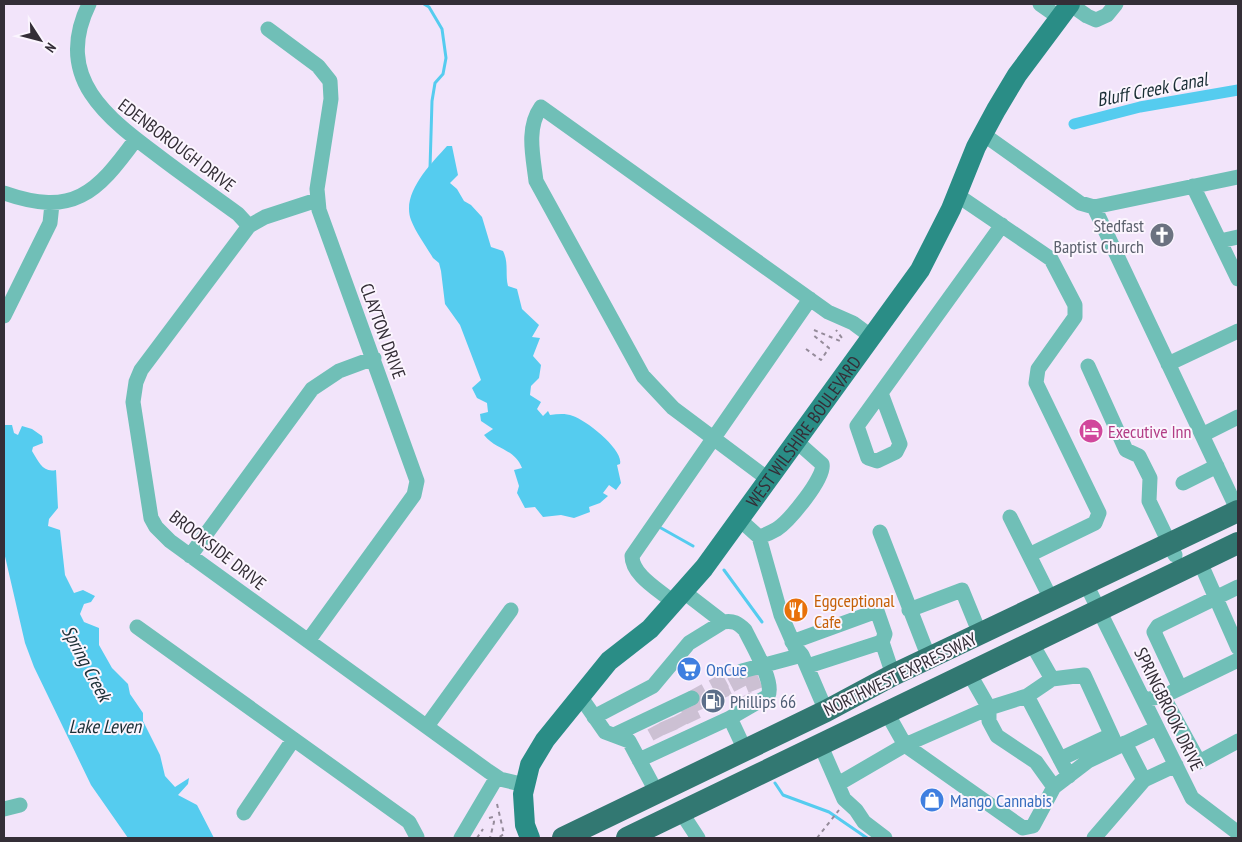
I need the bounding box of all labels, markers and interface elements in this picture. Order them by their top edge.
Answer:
north arrow [15,15,65,65]
text: N [41,39,60,56]
water label: Bluff Creek Canal [1095,66,1211,111]
street label: EDENBOROUGH DRIVE [114,93,240,197]
place label: Stedfast Baptist Church [1054,214,1144,258]
church icon: Stedfast Baptist Church [1149,222,1175,248]
street label: CLAYTON DRIVE [355,280,411,382]
street label: WEST WILSHIRE BOULEVARD [741,351,866,511]
hotel icon: Executive Inn [1078,418,1104,444]
place label: Executive Inn [1108,420,1191,443]
street label: BROOKSIDE DRIVE [165,505,271,595]
place label: Eggceptional Cafe [814,589,895,633]
restaurant icon: Eggceptional Cafe [783,597,809,623]
water label: Spring Creek [57,621,118,708]
street label: NORTHWEST EXPRESSWAY [820,627,981,721]
street label: SPRINGBROOK DRIVE [1129,644,1209,774]
supermarket icon: OnCue [676,656,702,682]
place label: OnCue [706,658,747,681]
fuel station icon: Phillips 66 [700,688,726,714]
place label: Phillips 66 [730,690,796,713]
water label: Lake Leven [69,714,143,738]
shop icon: Mango Cannabis [919,787,945,813]
place label: Mango Cannabis [950,789,1052,812]

